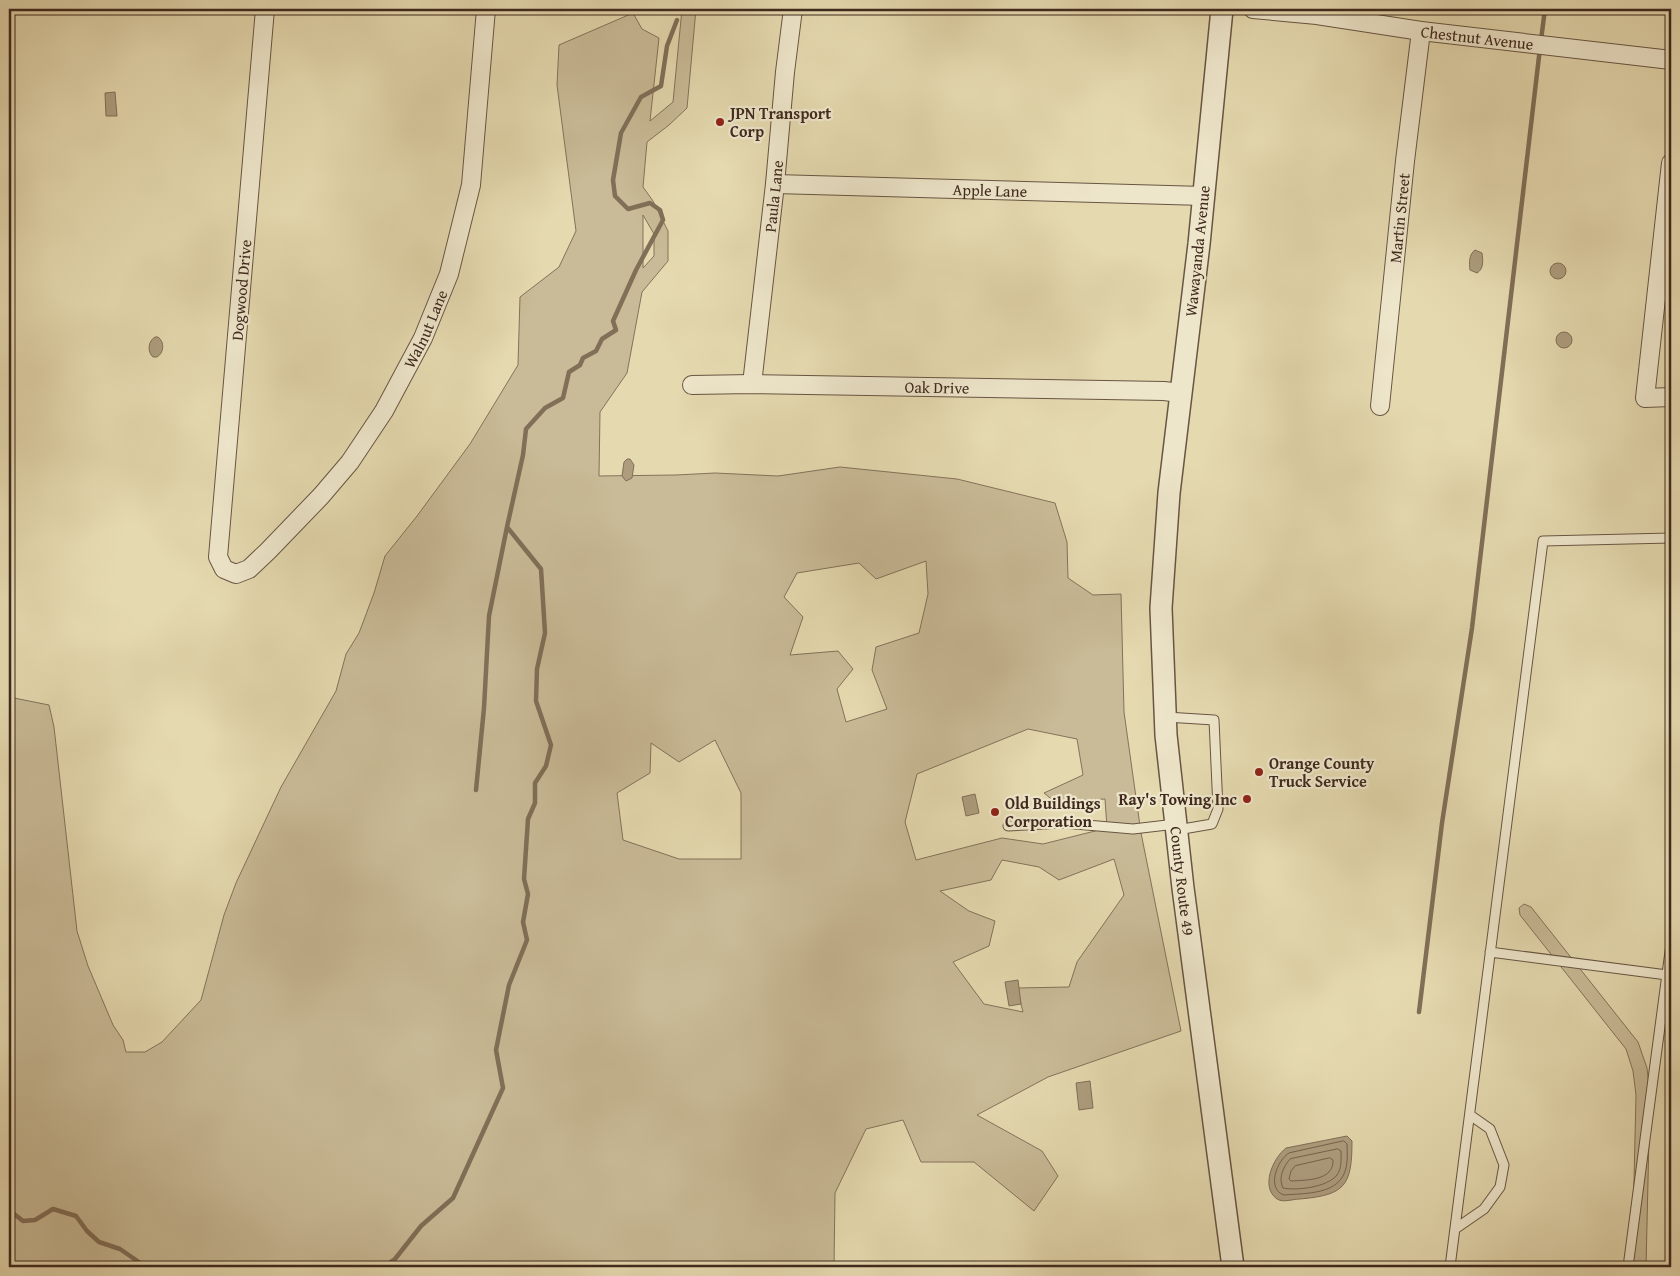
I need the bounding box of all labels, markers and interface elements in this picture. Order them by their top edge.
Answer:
street label: Chestnut Avenue [1419,19,1535,56]
place label: JPN Transport Corp [727,101,831,143]
marker: JPN Transport Corp [714,116,726,128]
street label: Paula Lane [758,159,789,234]
street label: Martin Street [1383,171,1416,264]
street label: Apple Lane [952,177,1027,203]
street label: Wawayanda Avenue [1178,184,1216,318]
street label: Dogwood Drive [225,239,257,341]
street label: Walnut Lane [397,286,453,372]
street label: Oak Drive [904,375,970,400]
place label: Orange County Truck Service [1269,751,1375,793]
marker: Orange County Truck Service [1253,766,1265,778]
place label: Ray's Towing Inc [1119,787,1238,811]
place label: Old Buildings Corporation [1005,791,1101,833]
marker: Ray's Towing Inc [1241,793,1253,805]
marker: Old Buildings Corporation [989,806,1001,818]
street label: County Route 49 [1164,825,1201,937]

